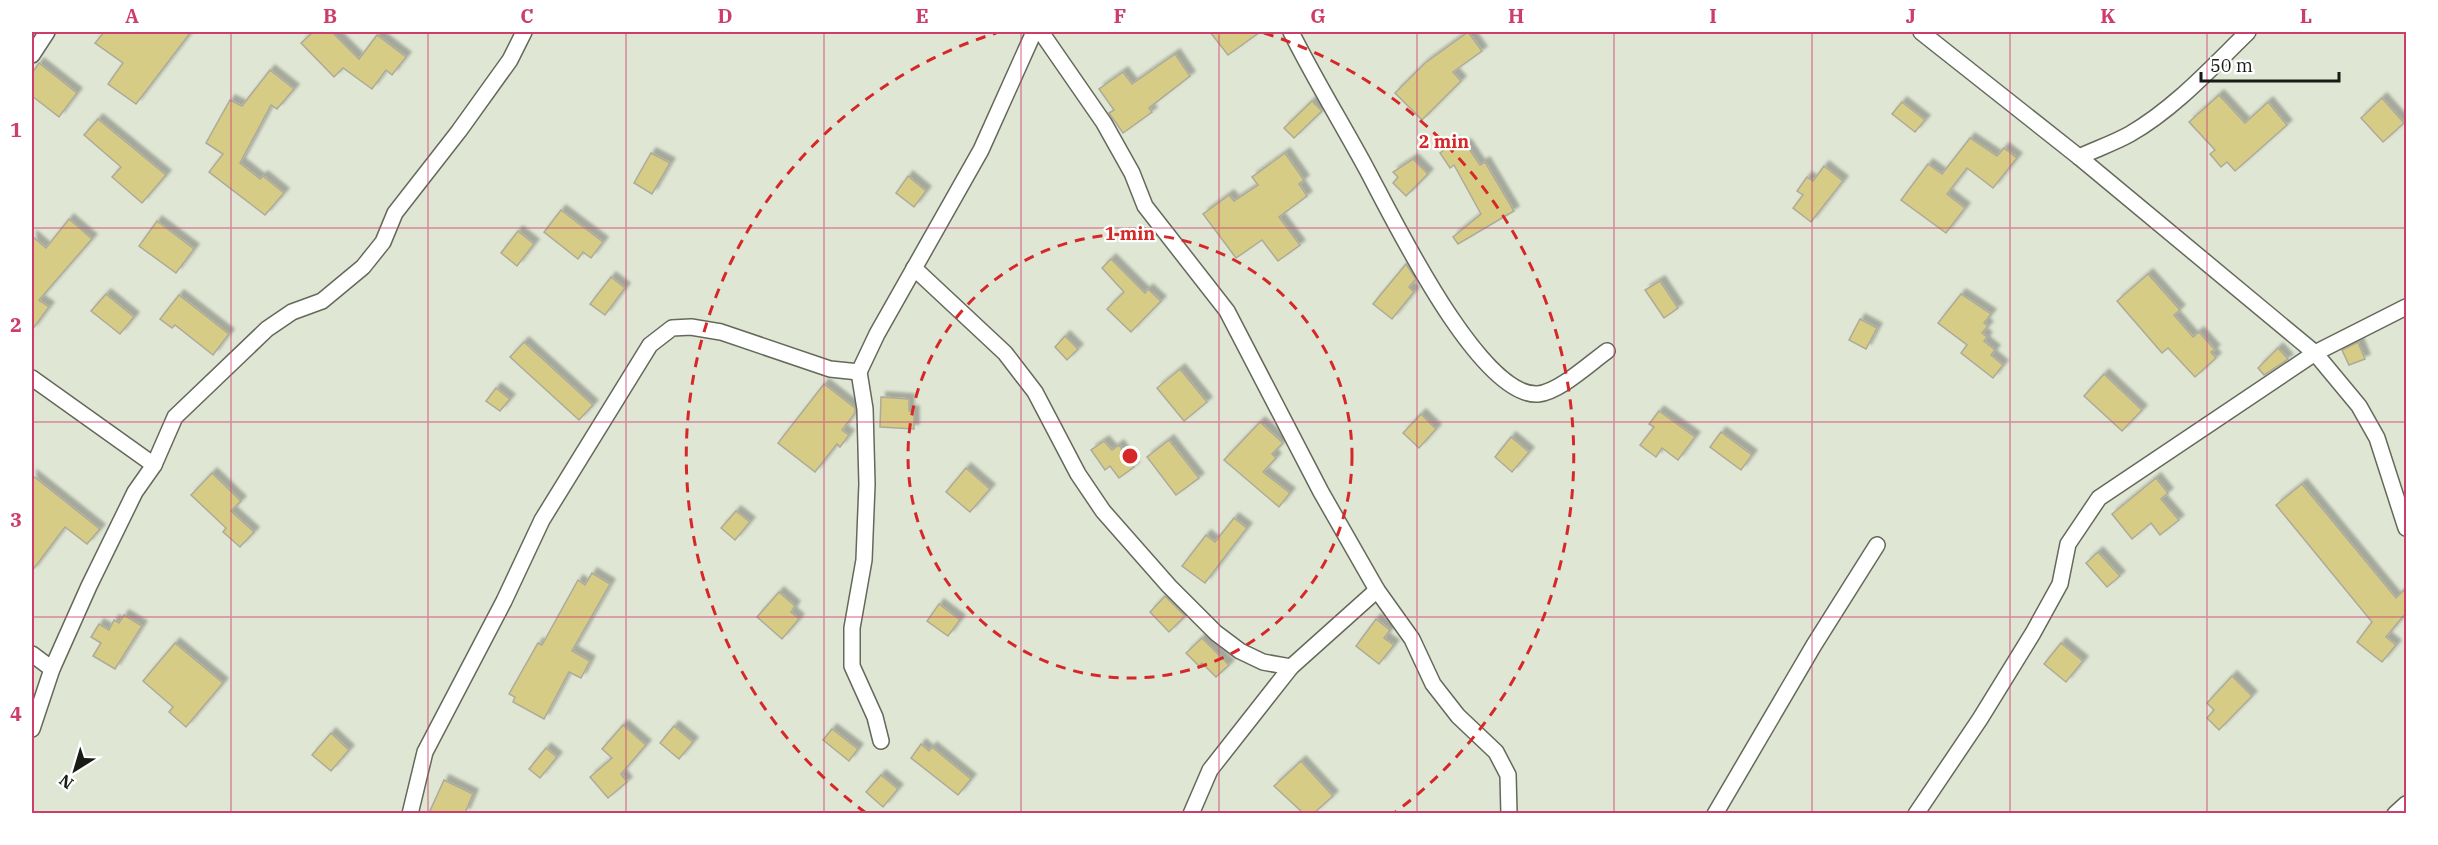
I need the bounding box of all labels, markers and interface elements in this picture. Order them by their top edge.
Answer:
text: A [125,2,139,29]
text: B [323,2,337,29]
text: C [520,2,534,29]
text: D [717,2,733,29]
text: E [915,2,929,29]
text: F [1114,2,1126,29]
text: G [1310,2,1326,29]
text: H [1508,2,1524,29]
text: I [1709,2,1717,29]
text: J [1906,2,1916,29]
text: K [2100,2,2116,29]
text: L [2300,2,2312,29]
scale bar [2201,45,2339,83]
text: 50 m [2210,54,2253,77]
text: 1 [10,116,22,143]
text: 2 min [1419,130,1469,153]
text: 1 min [1105,222,1155,245]
text: 2 [10,311,22,338]
centre of rings [1120,446,1140,466]
text: 3 [10,506,22,533]
text: 4 [10,700,22,727]
north arrow [45,740,105,800]
text: N [55,770,77,794]

